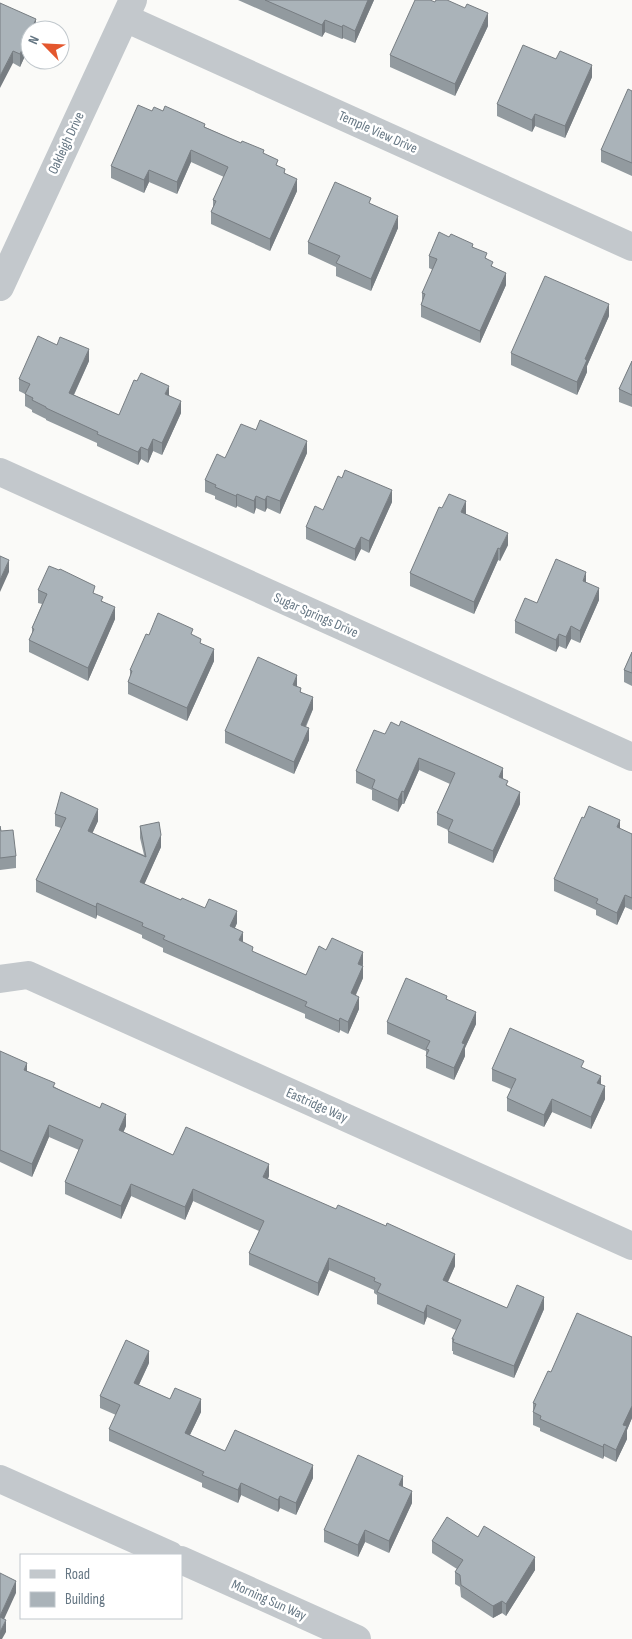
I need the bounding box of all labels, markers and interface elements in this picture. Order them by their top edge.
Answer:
north arrow [20,20,70,70]
text: N [24,33,43,47]
street label: Temple View Drive [336,107,420,157]
street label: Oakleigh Drive [44,109,88,177]
street label: Sugar Springs Drive [271,589,361,641]
street label: Eastridge Way [284,1084,351,1126]
legend [20,1554,182,1619]
text: Road [65,1565,90,1584]
street label: Morning Sun Way [229,1576,310,1624]
text: Building [65,1590,105,1609]

